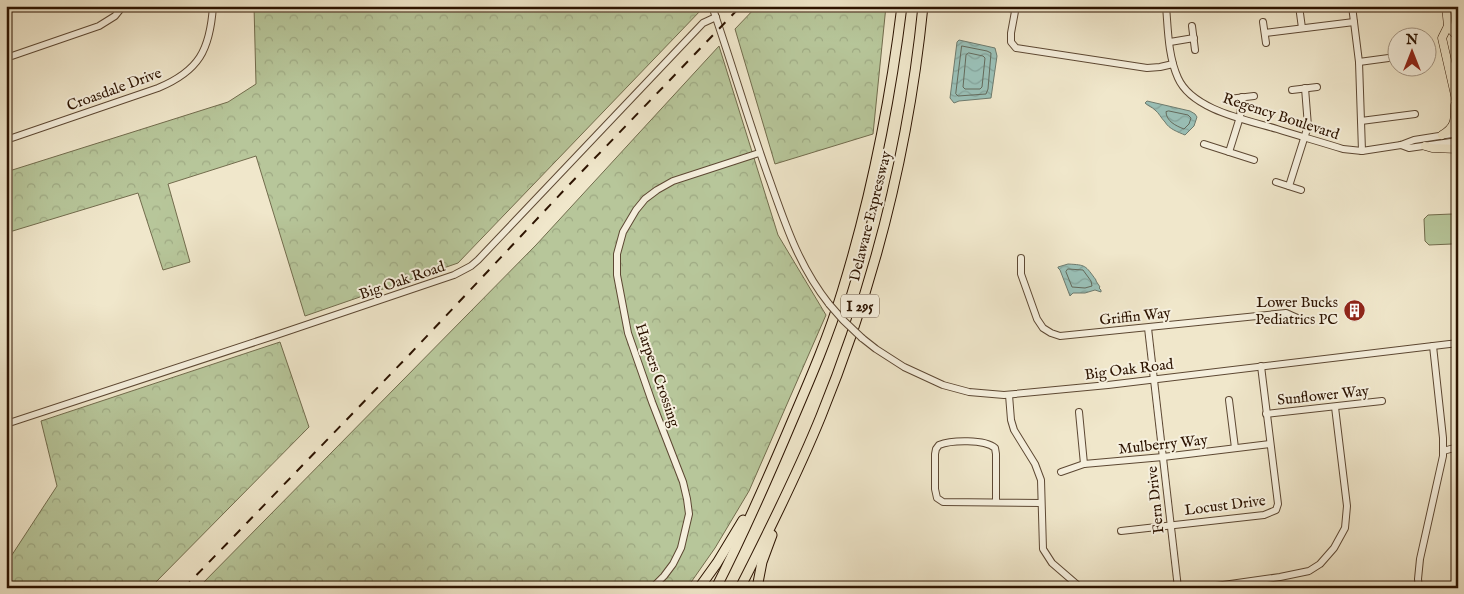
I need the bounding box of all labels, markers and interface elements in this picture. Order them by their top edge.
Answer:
north arrow [1386,28,1436,78]
text: N [1405,31,1418,49]
street label: Croasdale Drive [64,63,164,115]
street label: Regency Boulevard [1220,89,1343,145]
street label: Delaware Expressway [845,148,896,283]
street label: Big Oak Road [357,257,448,304]
place label: Lower Bucks Pediatrics PC [1255,293,1338,329]
road number: I 295 [841,294,879,318]
building icon: Lower Bucks Pediatrics PC [1342,299,1366,323]
street label: Griffin Way [1098,303,1172,330]
street label: Harpers Crossing [631,321,685,431]
street label: Big Oak Road [1084,354,1176,384]
street label: Sunflower Way [1276,381,1370,410]
street label: Mulberry Way [1118,430,1209,459]
street label: Fern Drive [1142,465,1169,535]
street label: Locust Drive [1183,491,1267,520]

